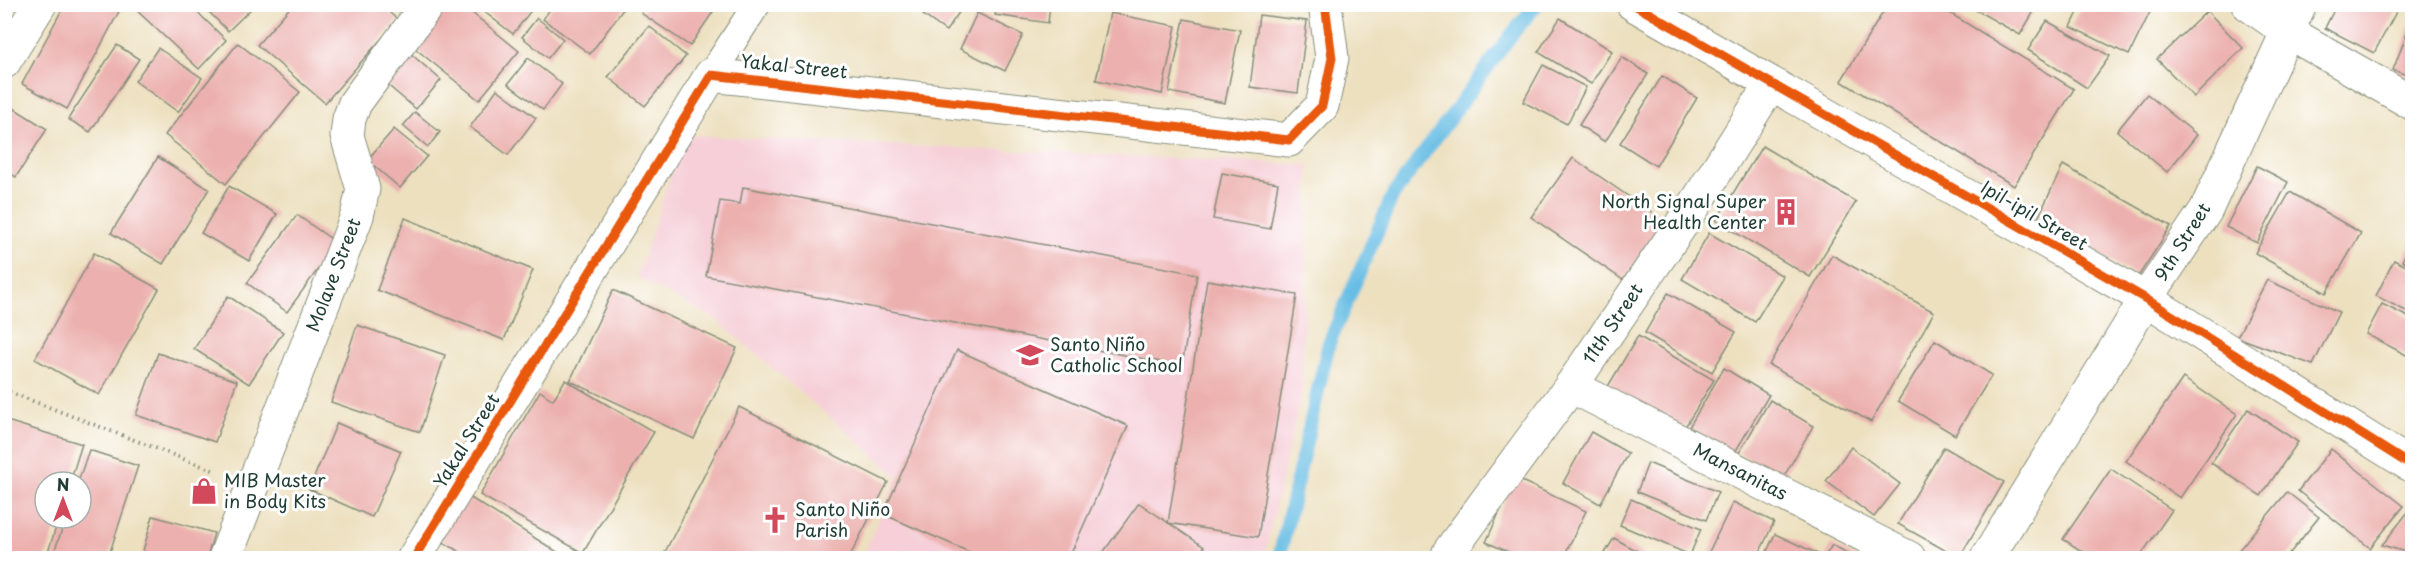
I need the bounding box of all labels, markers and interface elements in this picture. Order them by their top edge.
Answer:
street label: Yakal Street [739,46,849,85]
street label: Ipil-ipil Street [1976,173,2093,256]
place label: North Signal Super Health Center [1601,187,1767,235]
building icon: North Signal Super Health Center [1771,197,1801,227]
street label: 9th Street [2147,197,2216,286]
street label: Molave Street [298,213,367,335]
street label: 11th Street [1575,278,1649,369]
place label: Santo Niño Catholic School [1050,330,1183,378]
school or university icon: Santo Niño Catholic School [1015,340,1045,370]
street label: Yakal Street [426,388,506,493]
street label: Mansanitas [1689,435,1792,506]
place label: MIB Master in Body Kits [224,466,326,514]
north arrow [33,470,93,530]
text: N [57,472,69,496]
shop icon: MIB Master in Body Kits [189,476,219,506]
place label: Santo Niño Parish [795,495,890,543]
church icon: Santo Niño Parish [760,505,790,535]

